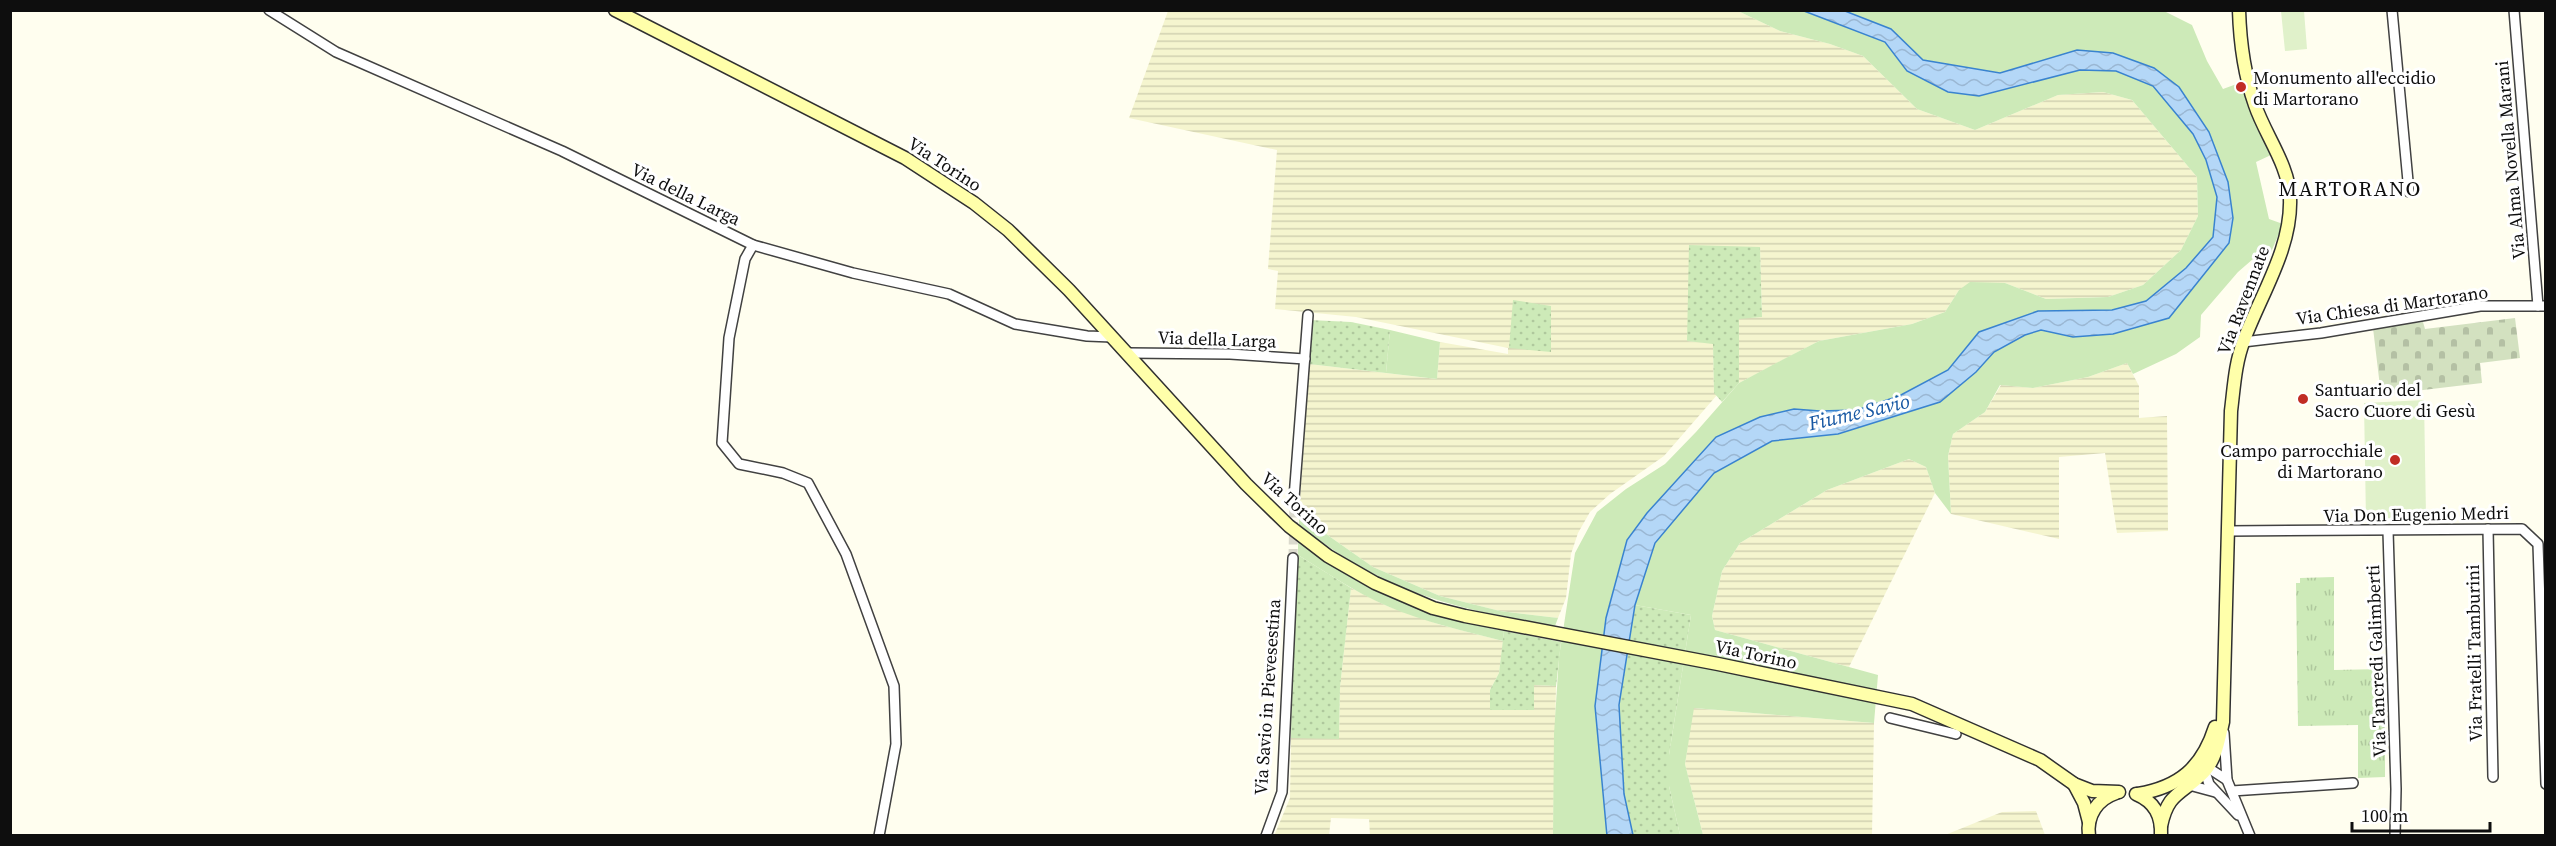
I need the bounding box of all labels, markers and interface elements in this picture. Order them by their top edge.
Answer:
street label: Via Alma Novella Marani [2489,60,2531,260]
place label: Monumento all'eccidio di Martorano [2253,65,2436,111]
marker: Monumento all'eccidio di Martorano [2234,80,2248,94]
street label: Via Torino [903,131,987,197]
street label: Via della Larga [627,157,746,232]
district label: MARTORANO [2278,174,2422,203]
street label: Via Ravennate [2211,242,2275,358]
street label: Via Chiesa di Martorano [2294,279,2490,331]
street label: Via della Larga [1157,324,1278,354]
place label: Santuario del Sacro Cuore di Gesù [2315,377,2475,423]
water label: Fiume Savio [1805,387,1913,437]
marker: Santuario del Sacro Cuore di Gesù [2296,392,2310,406]
place label: Campo parrocchiale di Martorano [2220,438,2383,484]
marker: Campo parrocchiale di Martorano [2388,453,2402,467]
street label: Via Torino [1256,466,1334,540]
street label: Via Don Eugenio Medri [2323,500,2509,528]
street label: Via Tancredi Galimberti [2360,564,2392,758]
street label: Via Fratelli Tamburini [2460,564,2488,742]
street label: Via Savio in Pievesestina [1248,597,1286,796]
street label: Via Torino [1713,633,1799,675]
scale bar [2352,795,2490,833]
text: 100 m [2361,803,2408,828]

